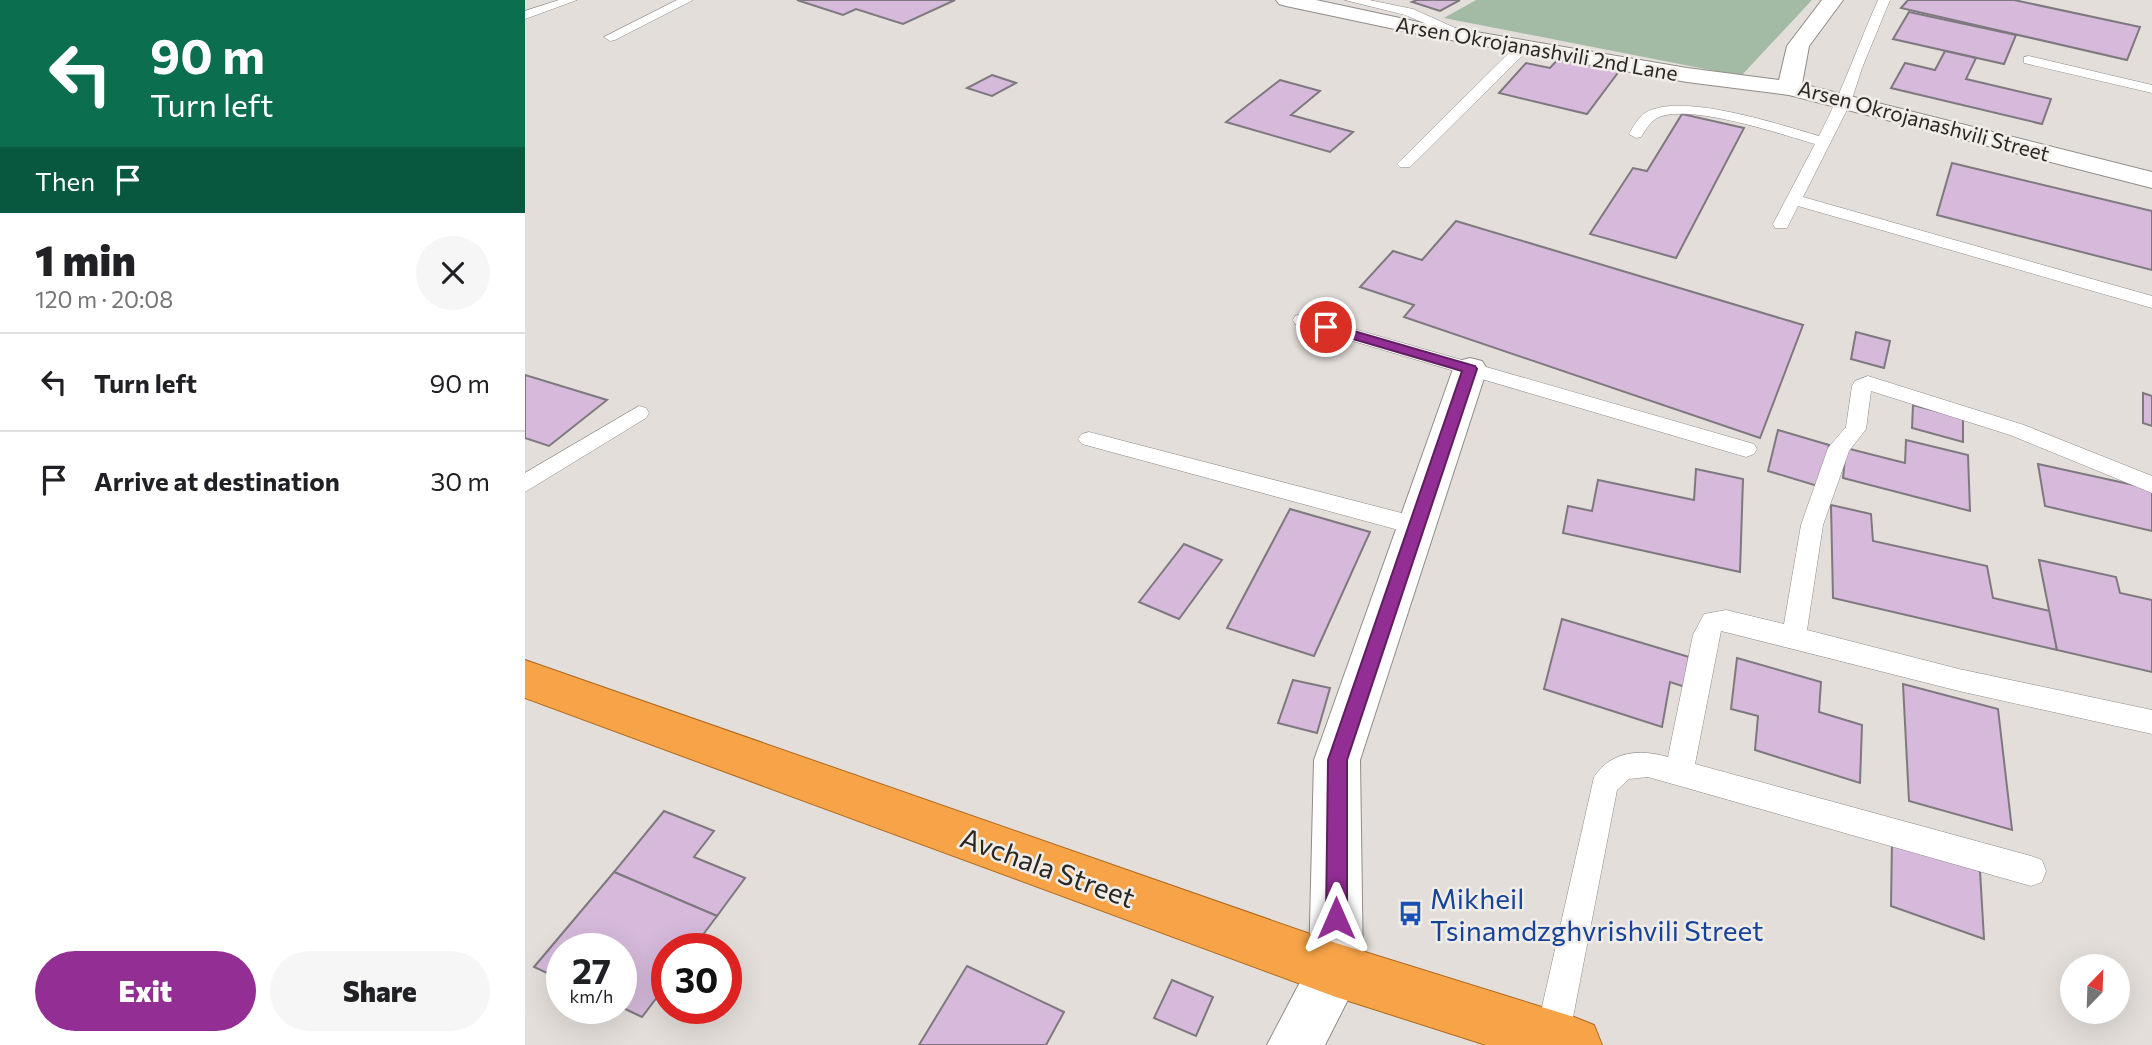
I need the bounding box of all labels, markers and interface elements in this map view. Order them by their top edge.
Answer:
street label: Arsen Okrojanashvili 2nd Lane [1394,11,1680,85]
text: 90 m [150,24,265,84]
icon: left [35,28,126,119]
street label: Arsen Okrojanashvili Street [1796,74,2052,166]
text: Turn left [150,84,274,124]
icon: arrive [109,161,147,199]
text: Then [35,165,95,196]
text: 1 min [35,233,136,285]
button: close [416,236,490,310]
text: 120 m · 20:08 [35,285,173,313]
pin [1296,297,1356,357]
icon: arrive [1307,308,1345,346]
icon: left [35,363,73,401]
text: Turn left [94,367,197,398]
text: 90 m [430,367,490,398]
icon: arrive [35,461,73,499]
text: Arrive at destination [94,465,340,496]
text: 30 m [431,465,490,496]
street label: Avchala Street [956,820,1140,914]
position arrow [1299,881,1373,955]
place label: Mikheil Tsinamdzghvrishvili Street [1430,881,1764,947]
bus stop icon: Mikheil Tsinamdzghvrishvili Street [1396,900,1424,928]
speed limit sign: 30 [651,933,742,1024]
text: 27 [572,948,611,991]
button: Exit [35,951,256,1031]
button: Share [270,951,490,1031]
north arrow [2060,954,2130,1024]
map controls [2060,954,2130,1024]
text: km/h [570,985,613,1007]

